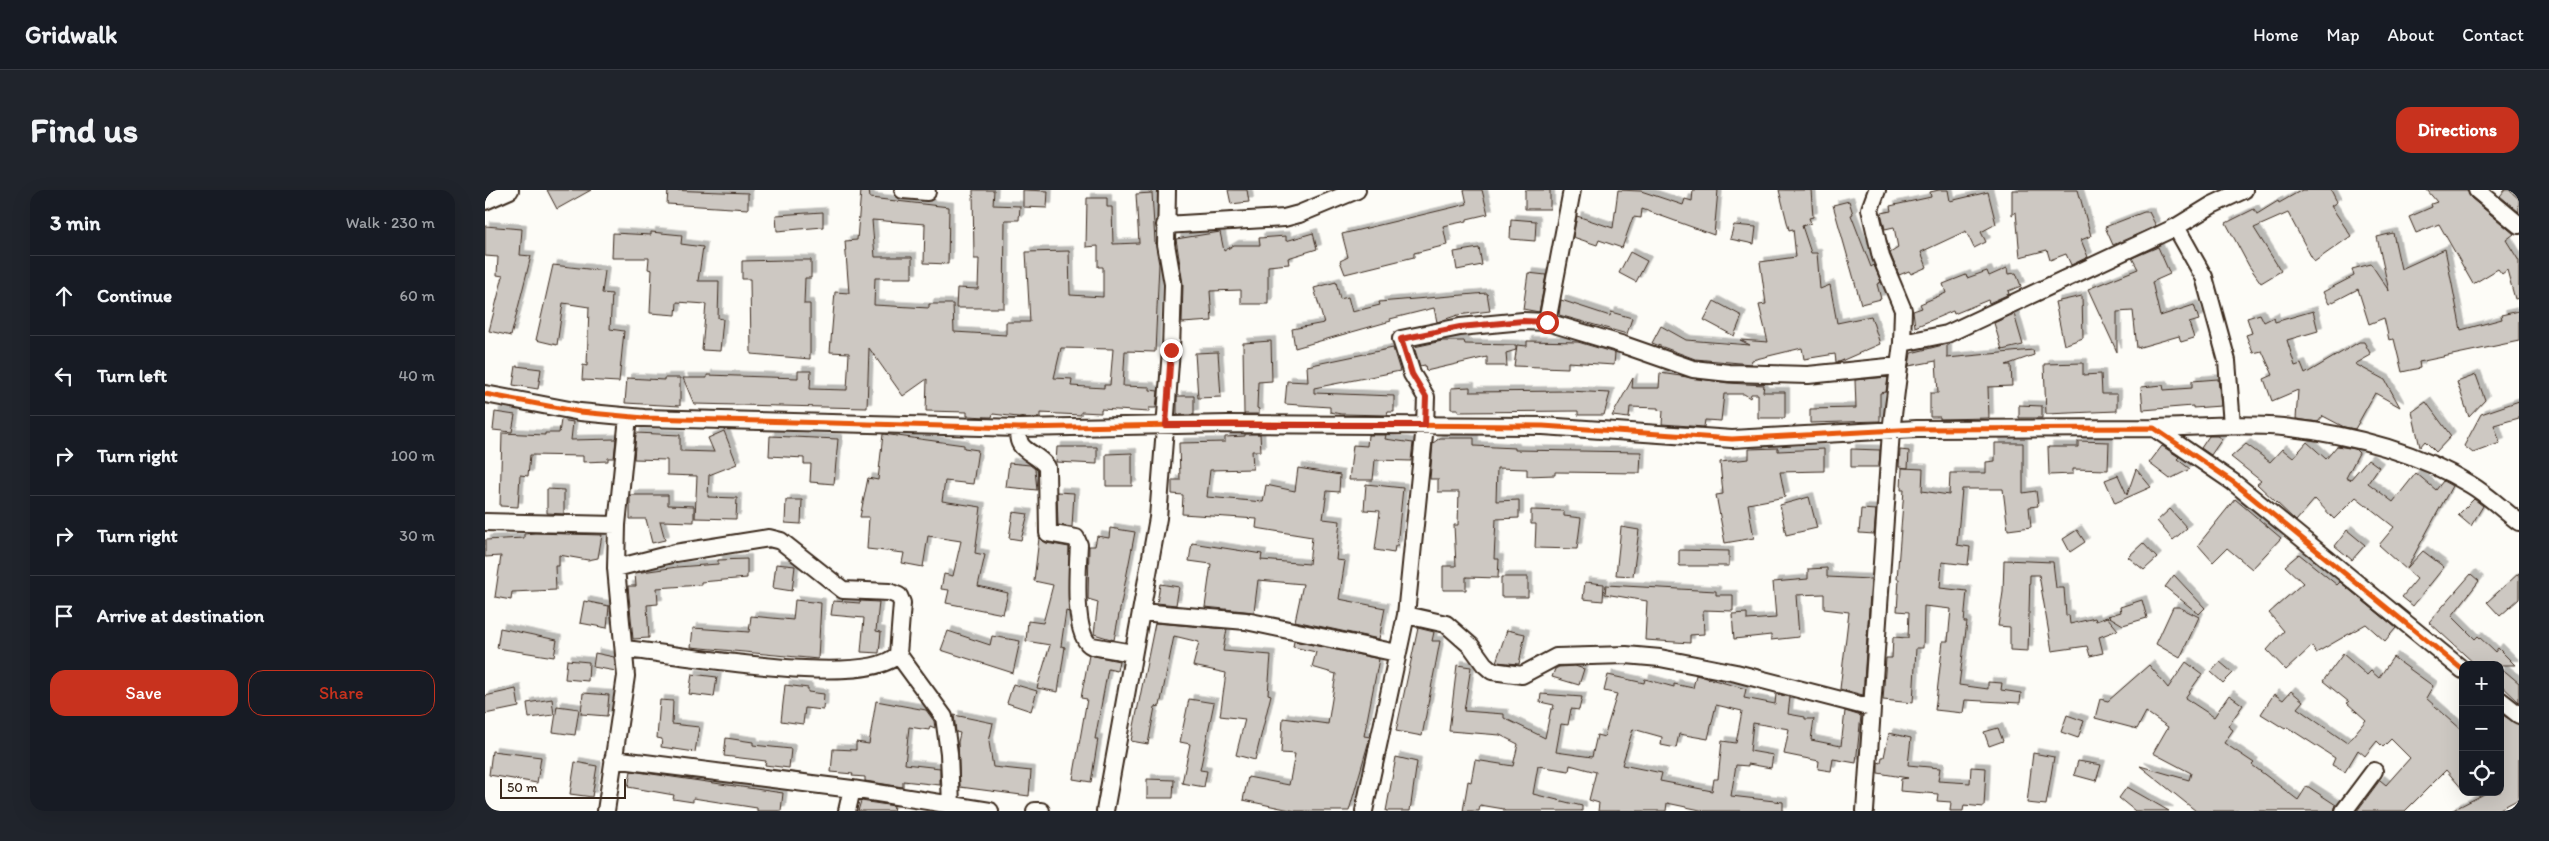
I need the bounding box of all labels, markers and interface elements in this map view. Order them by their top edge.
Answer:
text: Gridwalk [25,20,117,49]
text: Home [2253,24,2299,46]
text: Map [2327,24,2360,46]
text: About [2388,24,2434,46]
text: Contact [2462,24,2524,46]
button: Directions [2396,107,2519,153]
text: Find us [30,109,138,151]
text: 3 min [50,210,100,235]
text: Walk · 230 m [346,213,435,232]
icon: ahead [50,282,78,310]
text: Continue [97,284,172,307]
text: 60 m [400,286,435,305]
route start [1536,311,1559,334]
route end [1160,339,1183,362]
icon: left [50,362,78,390]
text: Turn left [97,364,167,387]
text: 40 m [398,366,435,385]
icon: right [50,442,78,470]
text: Turn right [97,444,178,467]
text: 100 m [391,446,435,465]
icon: right [50,522,78,550]
text: Turn right [97,524,178,547]
text: 30 m [399,526,435,545]
icon: arrive [50,602,78,630]
text: Arrive at destination [97,604,264,627]
map controls [2459,661,2504,796]
button: + [2459,661,2504,706]
button: Save [50,670,238,716]
button: Share [248,670,435,716]
button: − [2459,706,2504,751]
button: locate [2459,751,2504,796]
scale bar [500,776,626,799]
text: 50 m [507,779,538,796]

